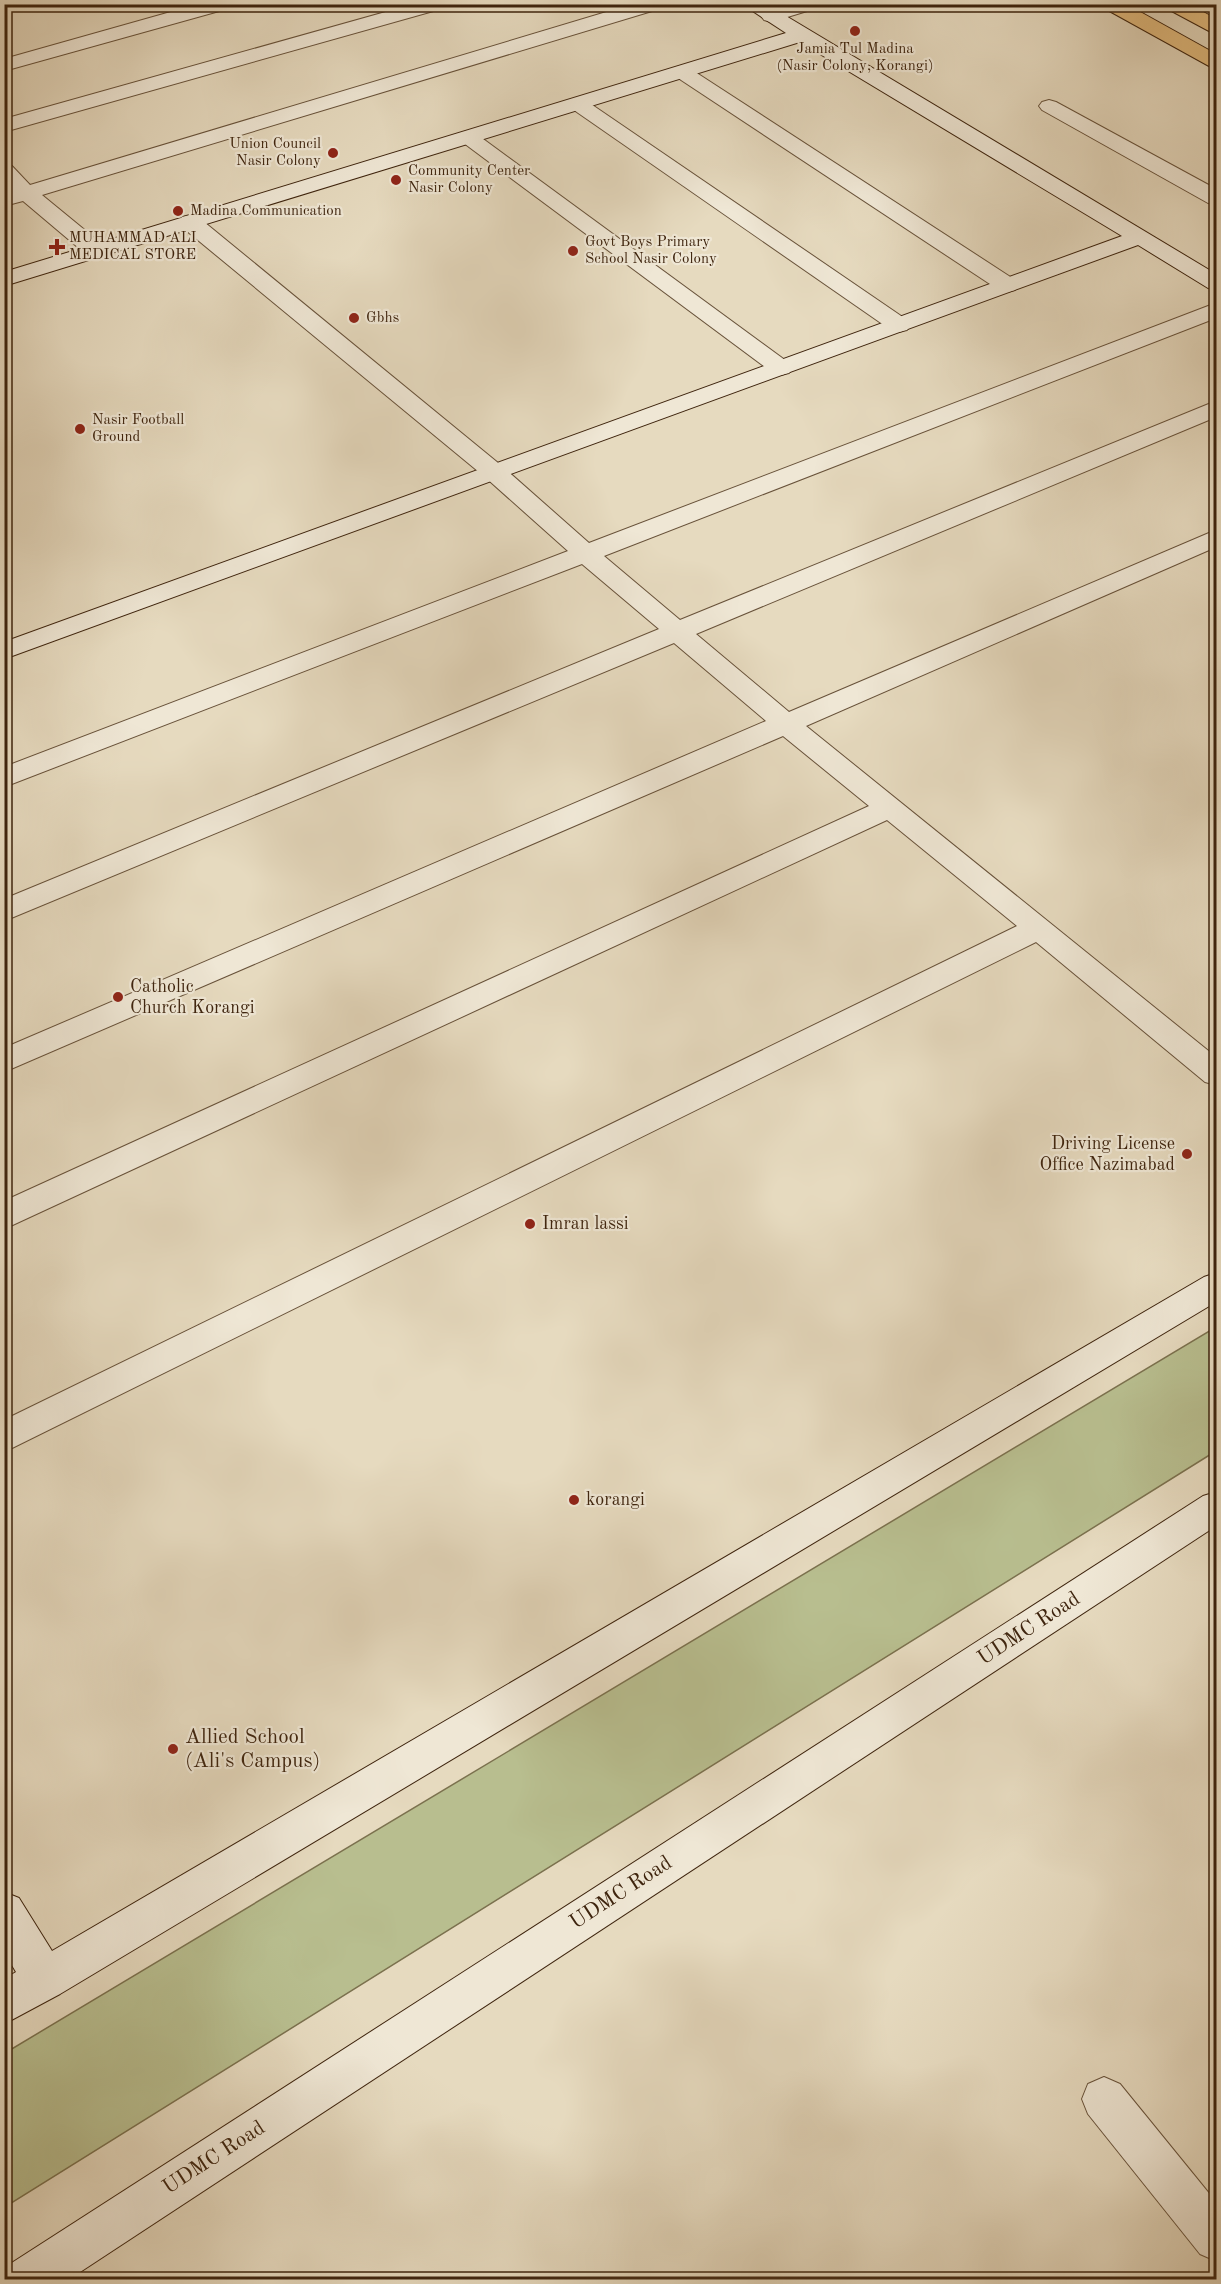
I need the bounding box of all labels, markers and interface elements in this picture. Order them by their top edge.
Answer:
marker: Jamia Tul Madina (Nasir Colony, Korangi) [848,24,862,38]
place label: Jamia Tul Madina (Nasir Colony, Korangi) [777,42,934,74]
place label: Union Council Nasir Colony [229,137,321,169]
marker: Union Council Nasir Colony [326,146,340,160]
place label: Community Center Nasir Colony [408,164,530,196]
marker: Community Center Nasir Colony [389,173,403,187]
marker: Madina Communication [171,204,185,218]
place label: Madina Communication [190,204,342,219]
place label: MUHAMMAD ALI MEDICAL STORE [69,231,197,263]
place label: Govt Boys Primary School Nasir Colony [585,235,717,267]
marker: MUHAMMAD ALI MEDICAL STORE [50,240,64,254]
marker: Govt Boys Primary School Nasir Colony [566,244,580,258]
marker: Gbhs [347,311,361,325]
place label: Gbhs [366,311,399,326]
place label: Nasir Football Ground [92,413,184,445]
marker: Nasir Football Ground [73,422,87,436]
place label: Catholic Church Korangi [130,978,255,1017]
marker: Catholic Church Korangi [111,990,125,1004]
place label: Driving License Office Nazimabad [1040,1135,1175,1174]
marker: Driving License Office Nazimabad [1180,1147,1194,1161]
place label: Imran lassi [542,1215,629,1233]
marker: Imran lassi [523,1217,537,1231]
place label: korangi [586,1491,645,1509]
marker: korangi [567,1493,581,1507]
street label: UDMC Road [974,1588,1084,1670]
place label: Allied School (Ali's Campus) [185,1727,320,1772]
marker: Allied School (Ali's Campus) [166,1742,180,1756]
street label: UDMC Road [566,1852,676,1934]
street label: UDMC Road [159,2117,269,2199]

